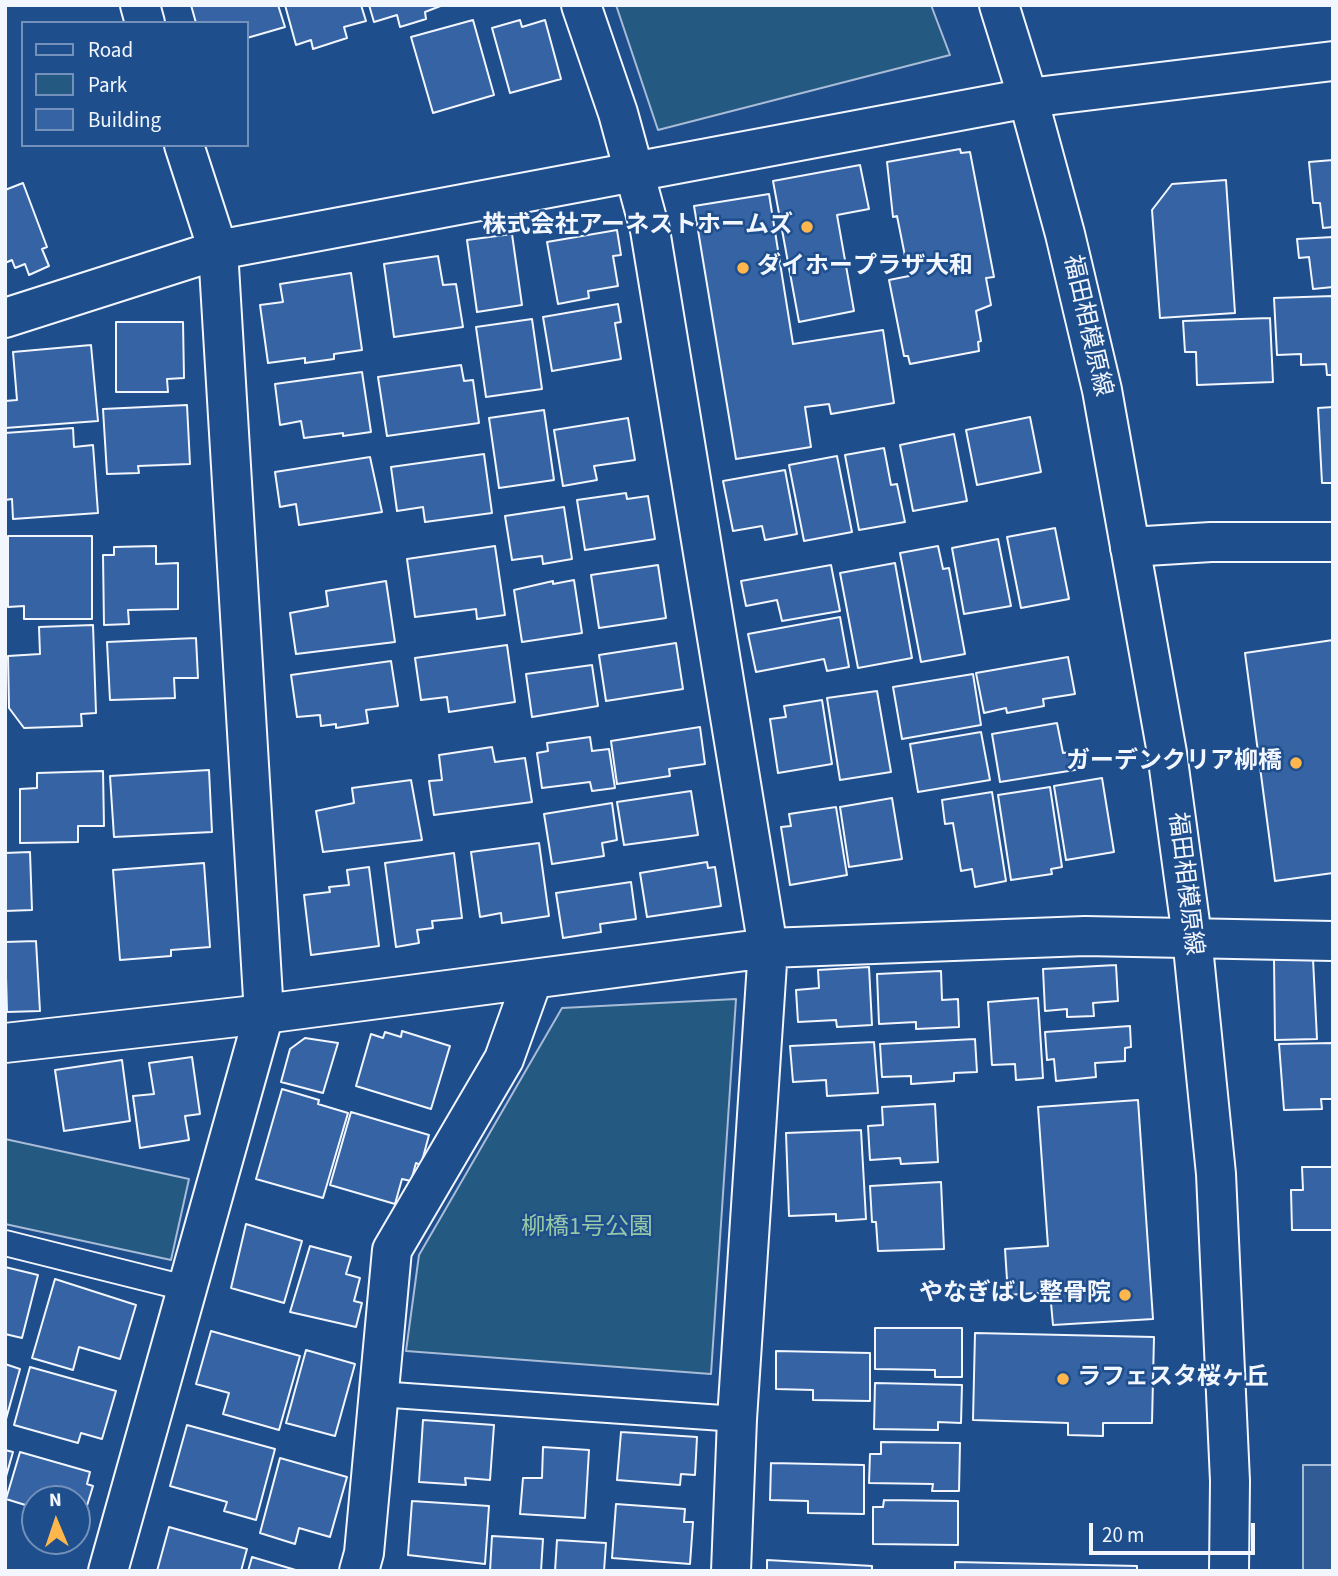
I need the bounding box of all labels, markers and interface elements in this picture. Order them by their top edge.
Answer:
legend [21,21,248,147]
text: Road [88,35,133,65]
text: Park [88,70,127,100]
text: Building [88,105,161,135]
place label: 株式会社アーネストホームズ [482,213,793,241]
marker: 株式会社アーネストホームズ [799,219,815,235]
street label: 福田相模原線 [1056,253,1116,399]
place label: ダイホープラザ大和 [757,254,973,282]
marker: ダイホープラザ大和 [735,260,751,276]
place label: ガーデンクリア柳橋 [1066,749,1282,777]
marker: ガーデンクリア柳橋 [1288,755,1304,771]
street label: 福田相模原線 [1161,811,1207,957]
park label: 柳橋1号公園 [521,1215,653,1243]
place label: やなぎばし整骨院 [919,1281,1111,1309]
marker: やなぎばし整骨院 [1117,1287,1133,1303]
place label: ラフェスタ桜ヶ丘 [1077,1365,1269,1393]
marker: ラフェスタ桜ヶ丘 [1055,1371,1071,1387]
north arrow [21,1485,91,1555]
text: N [49,1487,62,1514]
scale bar [1093,1510,1259,1554]
text: 20 m [1102,1520,1144,1550]

